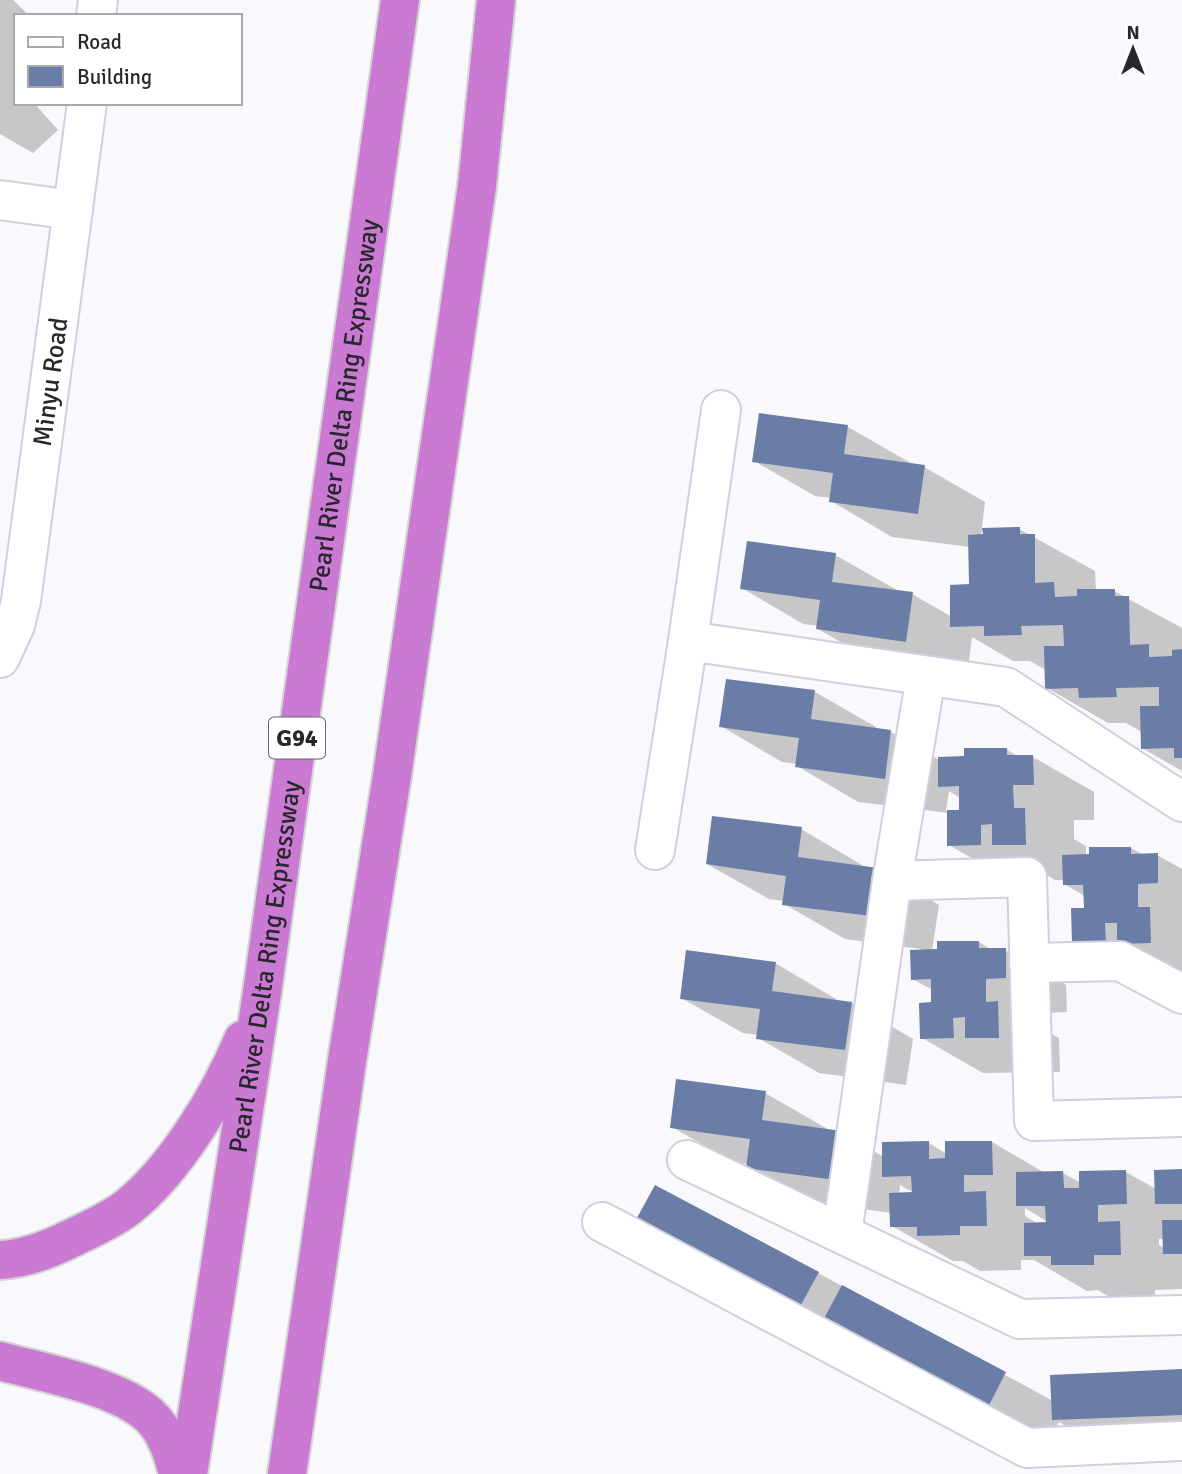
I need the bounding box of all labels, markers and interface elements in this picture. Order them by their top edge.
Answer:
legend [14,14,242,105]
north arrow [1098,14,1168,84]
text: N [1126,21,1140,45]
text: Road [77,29,122,55]
text: Building [77,64,152,90]
street label: Pearl River Delta Ring Expressway [303,217,386,594]
street label: Minyu Road [27,316,75,448]
road number: G94 [269,718,325,758]
street label: Pearl River Delta Ring Expressway [223,779,308,1155]

